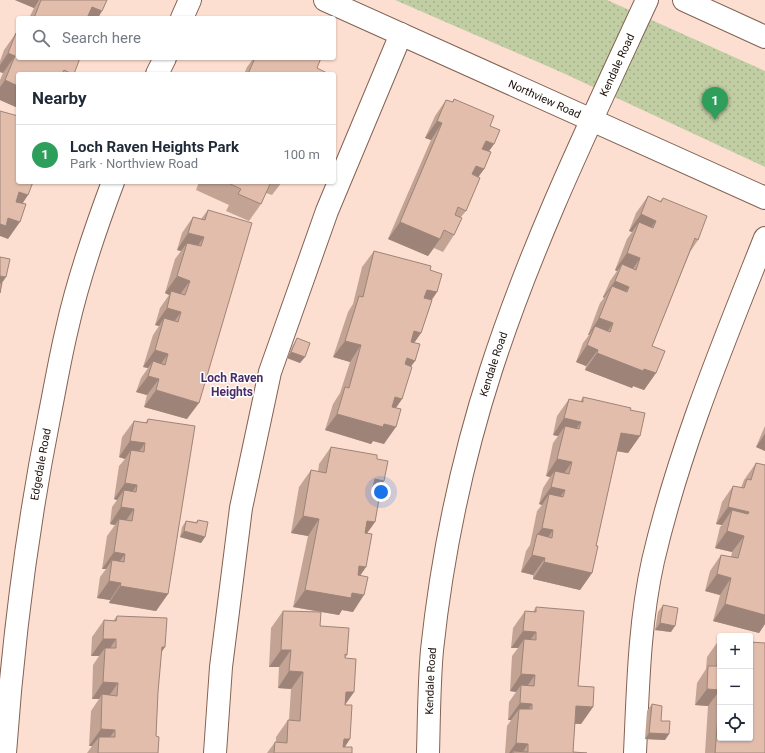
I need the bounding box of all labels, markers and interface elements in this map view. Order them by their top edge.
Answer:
search box [16,16,336,60]
icon: search [30,27,52,49]
text: Search here [62,29,141,47]
street label: Kendale Road [597,32,637,98]
street label: Northview Road [506,77,583,121]
pin: 1 [702,87,728,120]
text: Nearby [32,88,87,108]
text: Loch Raven Heights Park [70,138,239,156]
text: 1 [41,147,49,162]
text: 100 m [283,147,320,162]
text: Park · Northview Road [70,156,198,171]
street label: Kendale Road [477,330,510,398]
district label: Loch Raven Heights [201,371,263,399]
street label: Edgedale Road [28,427,54,501]
your location [371,482,391,502]
map controls [717,633,753,741]
button: + [717,633,753,669]
street label: Kendale Road [423,647,439,715]
button: − [717,669,753,705]
button: locate [717,705,753,741]

